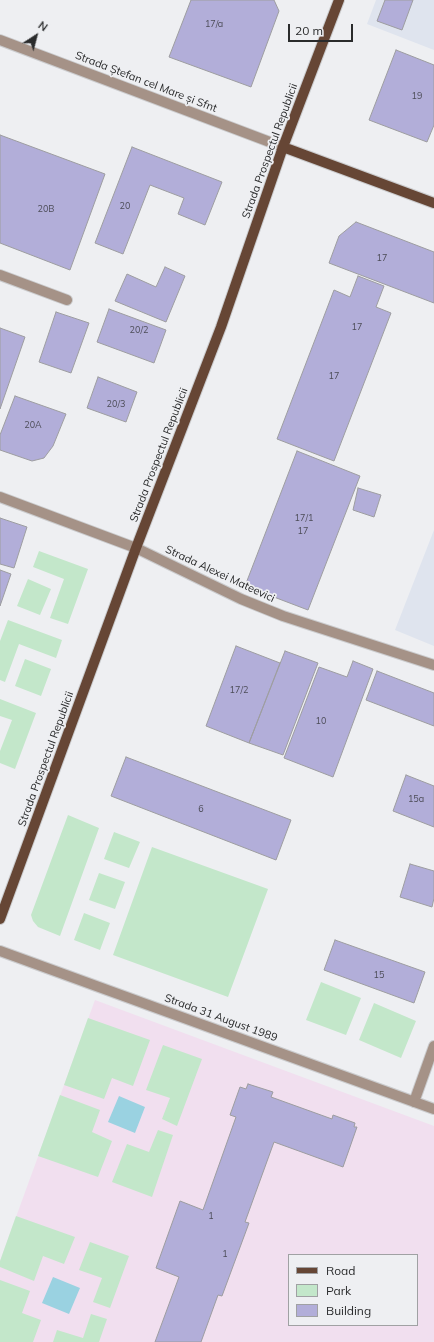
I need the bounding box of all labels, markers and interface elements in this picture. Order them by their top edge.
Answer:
north arrow [16,16,56,56]
scale bar [290,16,355,42]
text: N [36,18,51,34]
house number: 17/a [205,19,223,29]
text: 20 m [295,23,323,38]
street label: Strada Ștefan cel Mare și Sfnt [73,49,219,115]
street label: Strada Prospectul Republicii [239,82,301,220]
house number: 19 [412,91,422,101]
house number: 20 [120,201,130,211]
house number: 20B [38,204,54,214]
house number: 17 [377,253,387,263]
house number: 17 [352,322,362,332]
house number: 20/2 [130,325,148,335]
house number: 17 [329,371,339,381]
street label: Strada Prospectul Republicii [127,386,191,524]
house number: 20/3 [107,399,125,409]
house number: 20A [24,420,42,430]
house number: 17/1 [295,513,313,523]
house number: 17 [298,526,308,536]
street label: Strada Alexei Mateevici [163,543,277,605]
house number: 17/2 [230,685,248,695]
street label: Strada Prospectul Republicii [15,690,77,828]
house number: 10 [316,716,326,726]
house number: 15a [408,794,424,804]
house number: 6 [198,804,204,814]
house number: 15 [374,970,384,980]
street label: Strada 31 August 1989 [163,991,279,1045]
house number: 1 [208,1211,214,1221]
house number: 1 [222,1249,228,1259]
legend [288,1254,418,1326]
text: Road [326,1263,355,1278]
text: Park [326,1283,351,1298]
text: Building [326,1303,371,1318]

